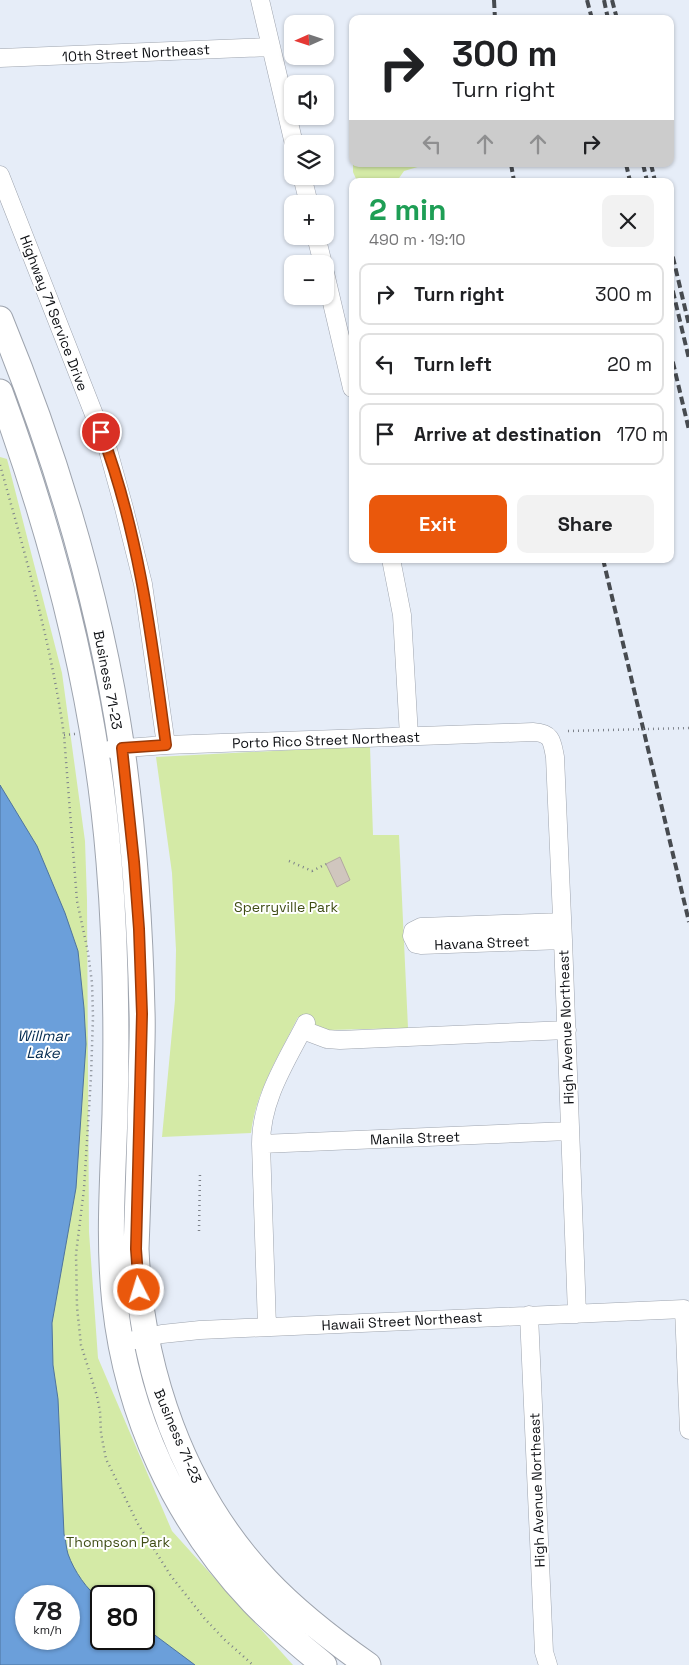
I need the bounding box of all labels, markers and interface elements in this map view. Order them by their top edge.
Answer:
north arrow [284,15,334,65]
map controls [284,15,334,305]
text: 300 m [452,32,557,76]
icon: right [369,35,434,100]
street label: 10th Street Northeast [62,40,210,66]
button: sound [284,75,334,125]
text: Turn right [452,75,555,103]
icon: left [418,130,446,158]
icon: ahead [471,130,499,158]
icon: ahead [524,130,552,158]
icon: right [577,130,605,158]
button: layers [284,135,334,185]
text: 2 min [369,190,447,229]
button: + [284,195,334,245]
button: close [602,195,654,247]
text: 490 m · 19:10 [369,229,466,250]
street label: Highway 71 Service Drive [16,233,92,393]
button: − [284,255,334,305]
icon: right [371,280,399,308]
text: Turn right [414,282,504,307]
text: 300 m [595,282,652,307]
icon: left [371,350,399,378]
text: Turn left [414,352,492,377]
text: 20 m [607,352,652,377]
pin [80,411,122,453]
icon: arrive [87,418,115,446]
icon: arrive [371,420,399,448]
text: Arrive at destination [414,422,602,447]
text: 170 m [617,422,668,447]
button: Exit [369,495,507,553]
button: Share [517,495,654,553]
street label: Business 71-23 [90,629,126,731]
street label: Porto Rico Street Northeast [232,728,420,752]
park label: Sperryville Park [234,898,338,916]
street label: Havana Street [434,932,530,954]
street label: High Avenue Northeast [554,949,578,1105]
water label: Willmar Lake [17,1026,70,1062]
street label: Manila Street [370,1127,460,1149]
position arrow [112,1263,164,1315]
street label: Hawaii Street Northeast [321,1308,483,1334]
street label: Business 71-23 [150,1386,206,1486]
street label: High Avenue Northeast [525,1412,549,1568]
park label: Thompson Park [66,1533,170,1551]
speed limit sign: 80 [90,1585,155,1650]
text: 78 [33,1595,62,1627]
text: km/h [33,1622,62,1638]

